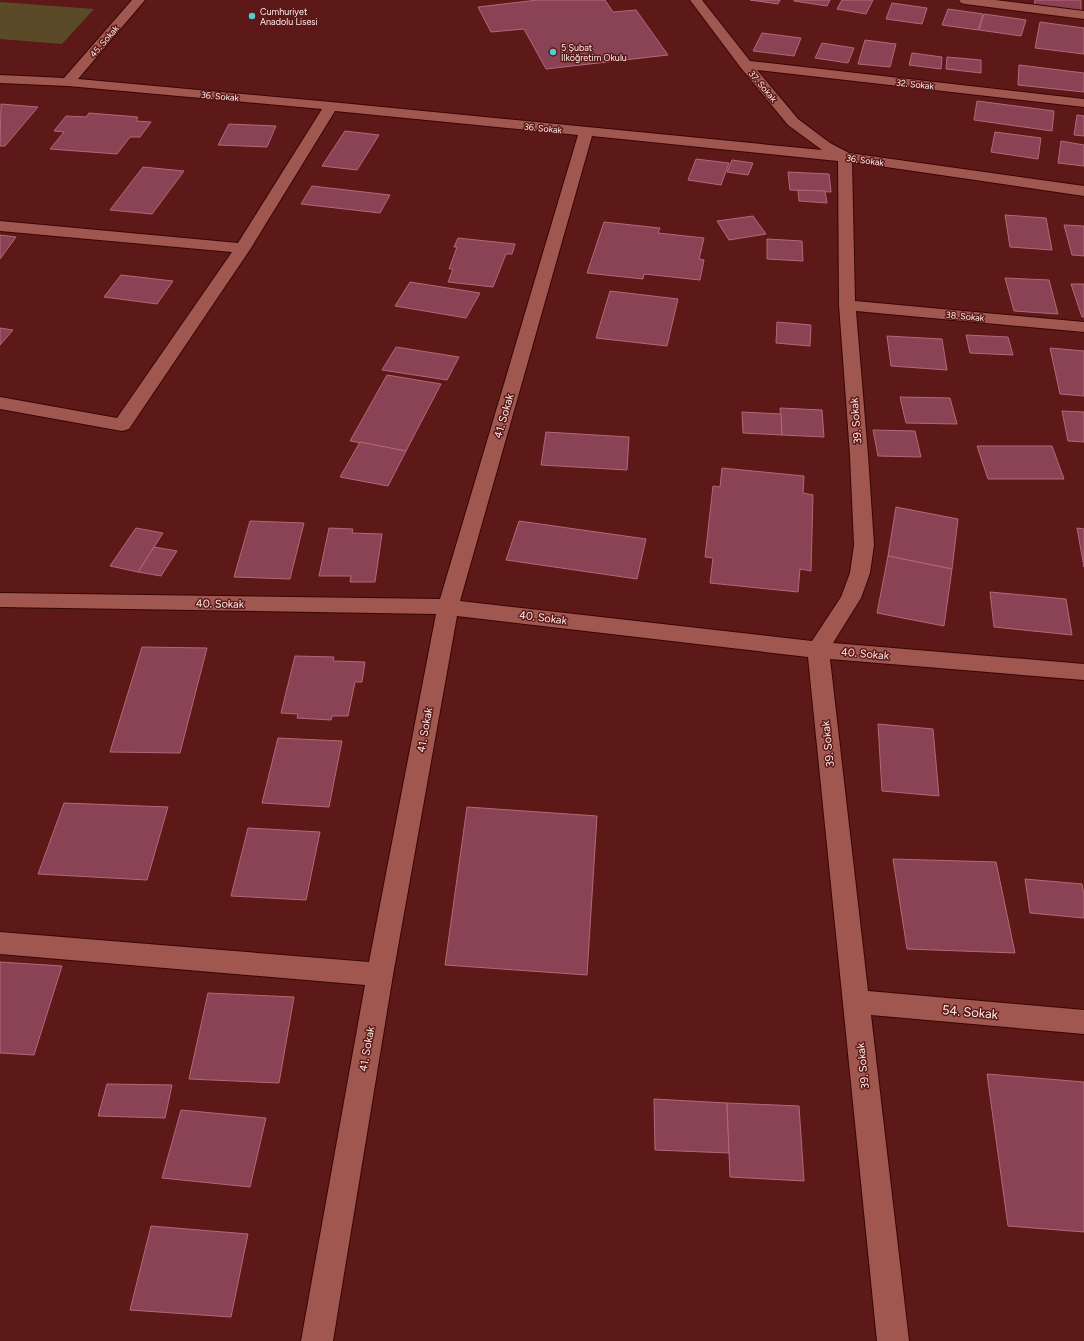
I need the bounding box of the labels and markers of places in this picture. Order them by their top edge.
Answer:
place label: Cumhuriyet Anadolu Lisesi [260,6,318,27]
marker: Cumhuriyet Anadolu Lisesi [247,11,257,21]
place label: 5 Şubat İlköğretim Okulu [561,42,627,63]
marker: 5 Şubat İlköğretim Okulu [548,47,558,57]

